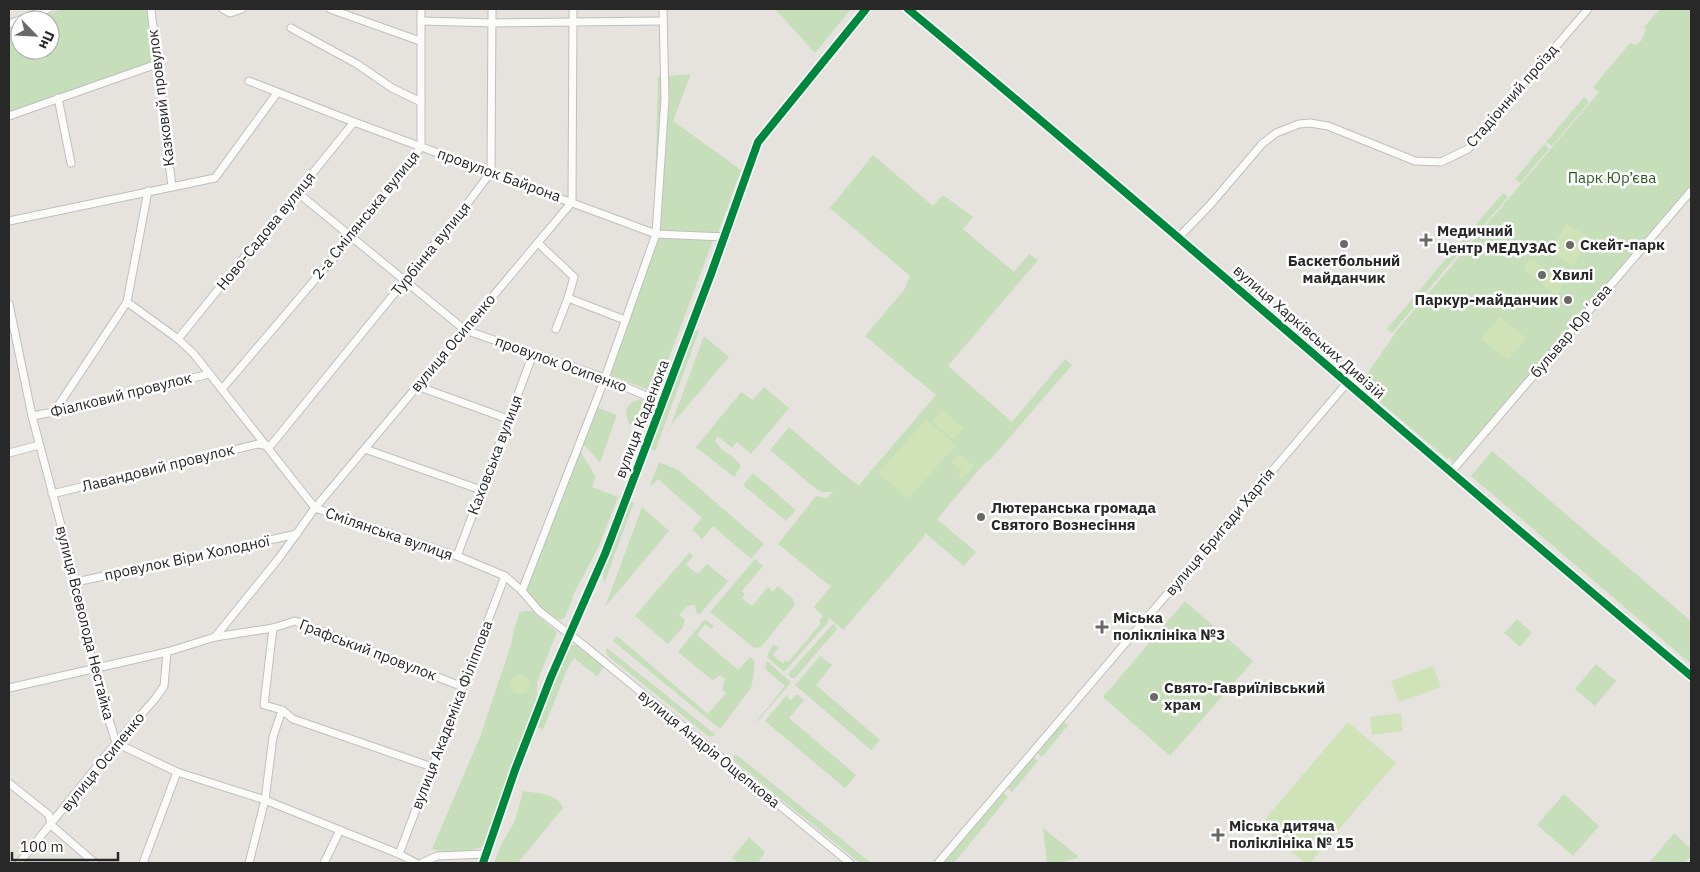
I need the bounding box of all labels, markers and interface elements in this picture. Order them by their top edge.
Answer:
north arrow [10,10,60,60]
text: Пн [35,28,59,52]
street label: Казковий провулок [143,29,178,168]
street label: Стадіонний проїзд [1462,40,1562,151]
street label: провулок Байрона [435,143,564,206]
street label: 2-а Смілянська вулиця [308,146,423,283]
street label: Ново-Садова вулиця [212,168,319,294]
park label: Парк Юр’єва [1568,168,1656,187]
street label: Турбінна вулиця [387,198,474,300]
place label: Медичний Центр МЕДУЗАС [1437,221,1557,257]
marker: Медичний Центр МЕДУЗАС [1419,233,1433,247]
place label: Скейт-парк [1580,235,1665,254]
marker: Баскетбольний майданчик [1338,238,1350,250]
marker: Скейт-парк [1564,239,1576,251]
place label: Баскетбольний майданчик [1288,251,1400,287]
street label: вулиця Харківських Дивізій [1230,260,1389,403]
place label: Хвилі [1552,265,1593,284]
marker: Хвилі [1536,269,1548,281]
street label: бульвар Юрʼєва [1526,280,1615,381]
street label: вулиця Осипенко [406,290,499,396]
place label: Паркур-майданчик [1415,290,1558,309]
marker: Паркур-майданчик [1562,294,1574,306]
street label: провулок Осипенко [493,331,630,396]
street label: вулиця Каденюка [610,357,673,481]
street label: Фіалковий провулок [48,368,194,421]
street label: Каховська вулиця [463,392,526,517]
street label: Лавандовий провулок [80,439,236,496]
street label: вулиця Бригади Хартія [1161,464,1279,599]
place label: Лютеранська громада Святого Вознесіння [991,498,1156,534]
street label: Смілянська вулиця [323,503,455,564]
marker: Лютеранська громада Святого Вознесіння [975,511,987,523]
street label: вулиця Всеволода Нестайка [52,524,119,722]
street label: провулок Віри Холодної [102,531,272,584]
place label: Міська поліклініка №3 [1113,608,1225,644]
street label: Графський провулок [297,615,440,685]
street label: вулиця Академіка Філіппова [407,618,496,812]
marker: Міська поліклініка №3 [1095,620,1109,634]
place label: Свято-Гавриїлівський храм [1164,678,1325,714]
street label: вулиця Андрія Ощепкова [634,685,784,812]
marker: Свято-Гавриїлівський храм [1148,691,1160,703]
street label: вулиця Осипенко [57,708,149,815]
place label: Міська дитяча поліклініка № 15 [1229,816,1354,852]
marker: Міська дитяча поліклініка № 15 [1211,828,1225,842]
scale bar [12,830,119,862]
text: 100 m [20,837,64,856]

